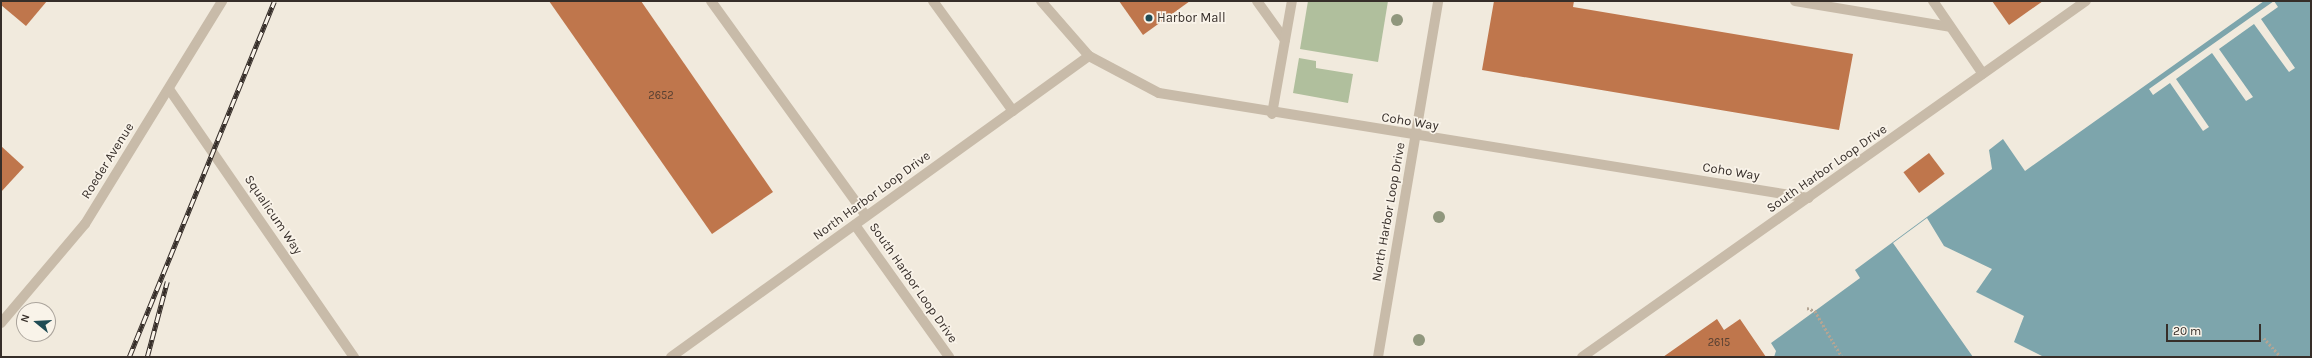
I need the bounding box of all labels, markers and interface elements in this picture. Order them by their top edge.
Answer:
place label: Harbor Mall [1157,10,1226,26]
marker: Harbor Mall [1144,13,1154,23]
house number: 2652 [648,89,674,103]
street label: Coho Way [1380,110,1440,134]
street label: Roeder Avenue [78,120,138,202]
street label: South Harbor Loop Drive [1764,122,1890,216]
street label: North Harbor Loop Drive [1369,141,1409,283]
street label: North Harbor Loop Drive [810,148,934,244]
street label: Coho Way [1701,160,1761,184]
street label: Squalicum Way [241,172,305,258]
street label: South Harbor Loop Drive [866,220,960,346]
north arrow [16,302,56,342]
text: N [18,313,32,324]
scale bar [2168,316,2263,342]
text: 20 m [2173,324,2201,338]
house number: 2615 [1708,336,1730,350]

